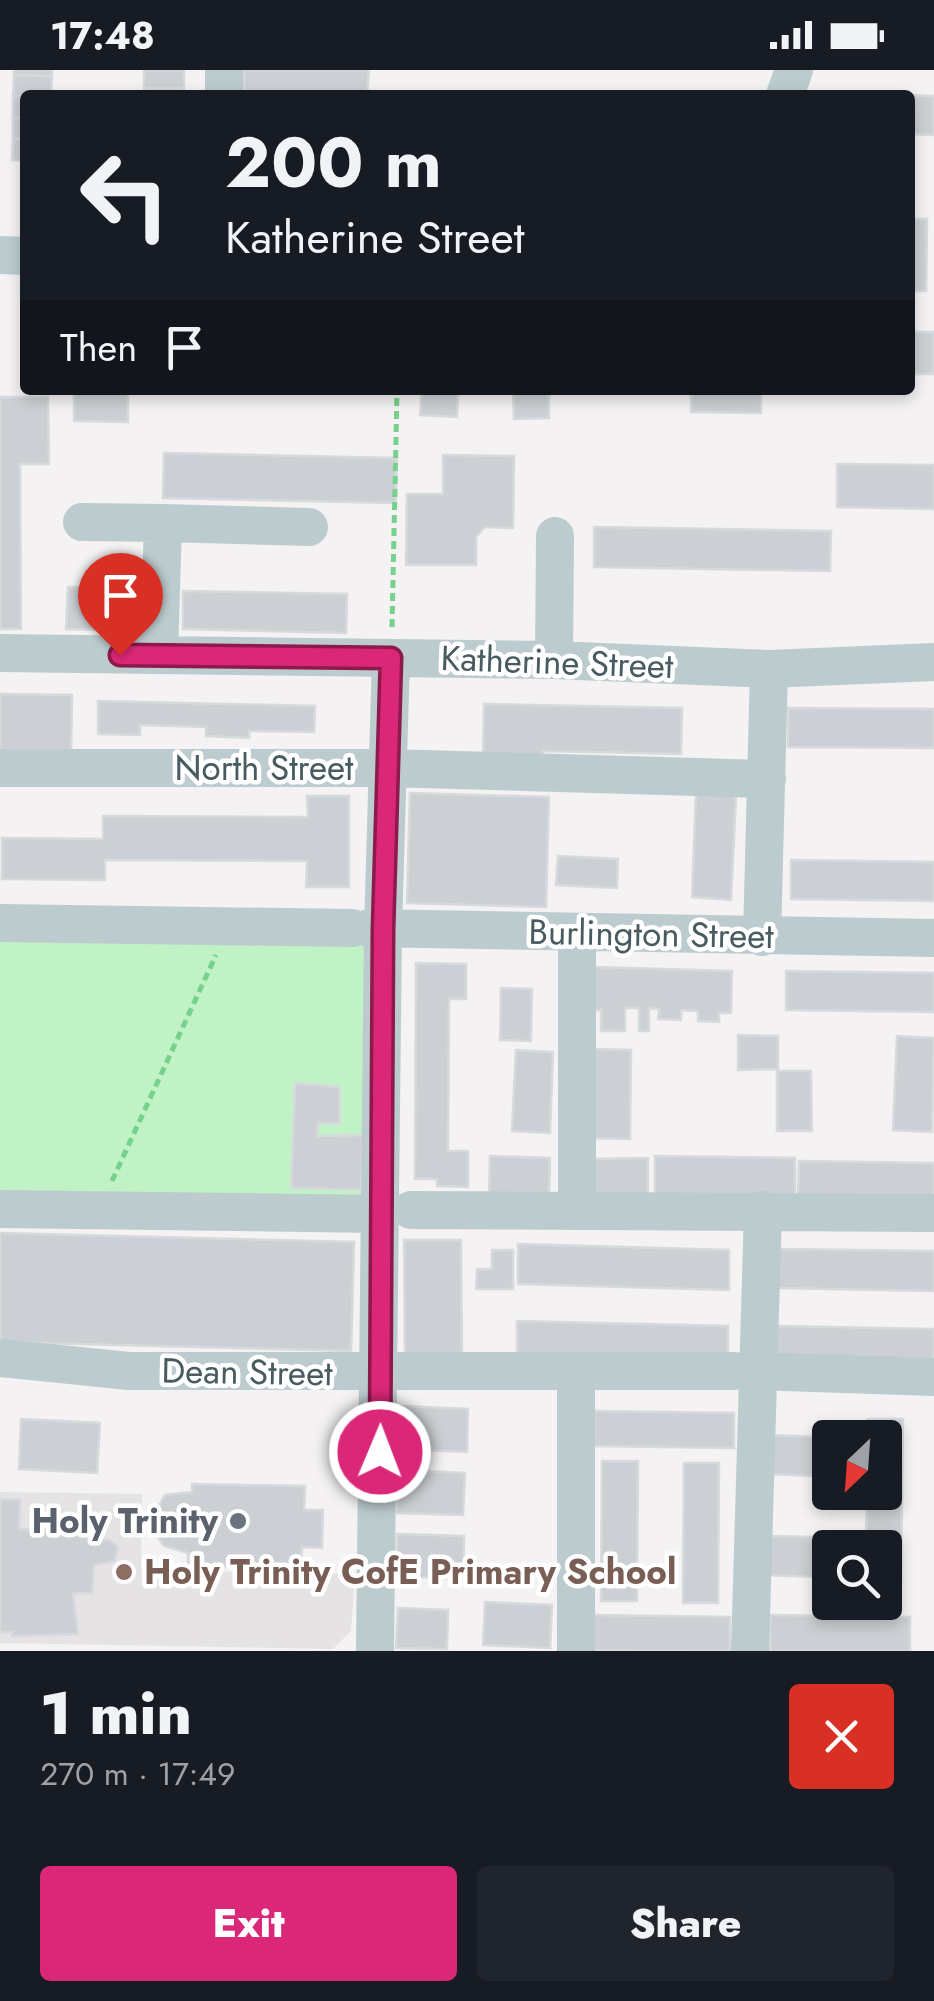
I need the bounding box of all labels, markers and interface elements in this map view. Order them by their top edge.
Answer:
text: 17:48 [50,8,155,63]
text: 200 m [225,112,442,213]
icon: left [60,130,190,260]
text: Katherine Street [225,205,524,270]
text: Then [60,320,137,375]
icon: arrive [157,320,212,375]
pin [78,553,163,656]
icon: arrive [93,568,148,623]
street label: Katherine Street [440,633,675,691]
street label: North Street [174,743,354,793]
street label: Burlington Street [528,907,775,961]
street label: Dean Street [161,1346,334,1398]
position arrow [328,1400,432,1504]
north arrow [812,1420,902,1510]
map controls [812,1420,902,1620]
place label: Holy Trinity [32,1496,219,1546]
marker: Holy Trinity [227,1510,249,1532]
button: search [812,1530,902,1620]
place label: Holy Trinity CofE Primary School [144,1547,676,1597]
marker: Holy Trinity CofE Primary School [113,1561,135,1583]
text: 1 min [40,1670,192,1757]
button: close [789,1684,894,1789]
text: 270 m · 17:49 [40,1751,235,1797]
button: Exit [40,1866,457,1981]
button: Share [477,1866,894,1981]

